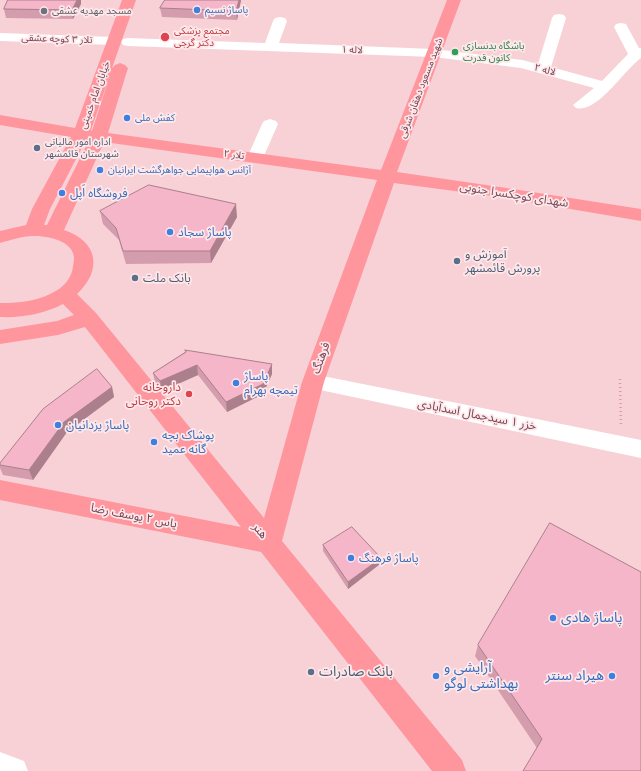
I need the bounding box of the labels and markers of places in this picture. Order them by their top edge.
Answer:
place label: پاساژ نسیم [205,4,248,16]
place label: مسجد مهدیه عشقی [52,5,132,17]
marker: پاساژ نسیم [192,5,202,15]
marker: مسجد مهدیه عشقی [39,6,49,16]
place label: مجتمع پزشکی دکتر گرجی [174,25,230,48]
marker: مجتمع پزشکی دکتر گرجی [159,31,171,43]
place label: باشگاه بدنسازی کانون قدرت [463,40,524,64]
marker: باشگاه بدنسازی کانون قدرت [450,47,460,57]
place label: کفش ملی [135,112,175,124]
marker: کفش ملی [122,113,132,123]
place label: اداره امور مالیاتی شهرستان قائمشهر [45,136,119,160]
marker: اداره امور مالیاتی شهرستان قائمشهر [32,143,42,153]
place label: آژانس هواپیمایی جواهرگشت ایرانیان [108,164,251,176]
marker: آژانس هواپیمایی جواهرگشت ایرانیان [95,165,105,175]
place label: فروشگاه اَپل [70,186,128,200]
marker: فروشگاه اَپل [57,188,67,198]
place label: پاساژ سجاد [178,225,232,239]
marker: پاساژ سجاد [165,227,175,237]
place label: آموزش و پرورش قائمشهر [465,247,540,275]
marker: آموزش و پرورش قائمشهر [452,256,462,266]
place label: بانک ملت [143,271,191,285]
marker: بانک ملت [130,273,140,283]
place label: پاساژ تیمچه بهرام [244,369,298,397]
marker: پاساژ تیمچه بهرام [231,378,241,388]
place label: داروخانه دکتر روحانی [126,380,181,408]
marker: داروخانه دکتر روحانی [184,389,194,399]
place label: پاساژ یزدانیان [66,418,129,432]
marker: پاساژ یزدانیان [53,420,63,430]
place label: پوشاک بچه گانه عمید [162,428,214,456]
marker: پوشاک بچه گانه عمید [149,437,159,447]
place label: پاساژ فرهنگ [359,551,419,565]
marker: پاساژ فرهنگ [346,553,356,563]
place label: پاساژ هادی [561,610,622,626]
marker: پاساژ هادی [548,613,558,623]
place label: آرایشی و بهداشتی لوگو [444,660,518,692]
place label: بانک صادرات [319,664,393,680]
marker: بانک صادرات [306,667,316,677]
place label: هیراد سنتر [546,668,604,684]
marker: آرایشی و بهداشتی لوگو [431,671,441,681]
marker: هیراد سنتر [607,671,617,681]

